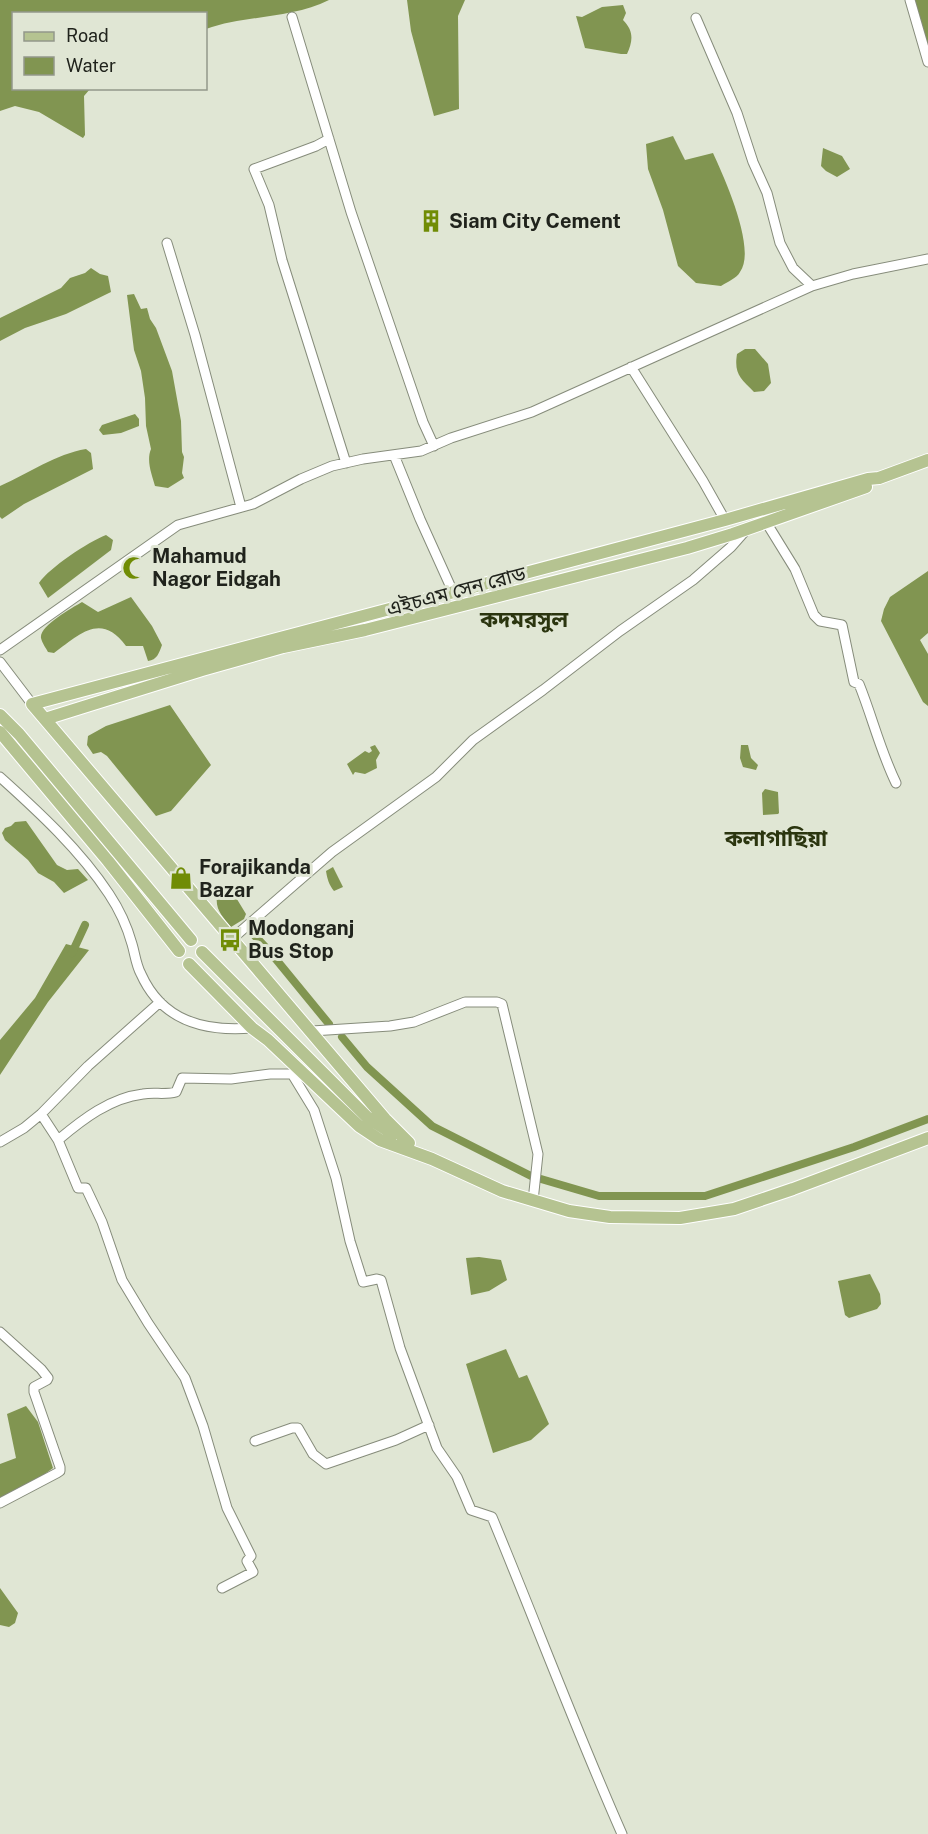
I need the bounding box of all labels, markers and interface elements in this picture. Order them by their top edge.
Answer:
legend [12,12,207,90]
text: Road [66,25,109,46]
text: Water [66,55,116,76]
building icon: Siam City Cement [418,208,444,234]
place label: Siam City Cement [449,209,621,233]
place label: Mahamud Nagor Eidgah [152,544,281,591]
mosque icon: Mahamud Nagor Eidgah [121,555,147,581]
street label: এইচএম সেন রোড [384,561,529,621]
district label: কদমরসুল [479,606,568,633]
district label: কলাগাছিয়া [724,825,828,851]
place label: Forajikanda Bazar [199,855,311,902]
shop icon: Forajikanda Bazar [168,865,194,891]
place label: Modonganj Bus Stop [248,916,354,963]
bus stop icon: Modonganj Bus Stop [217,927,243,953]

